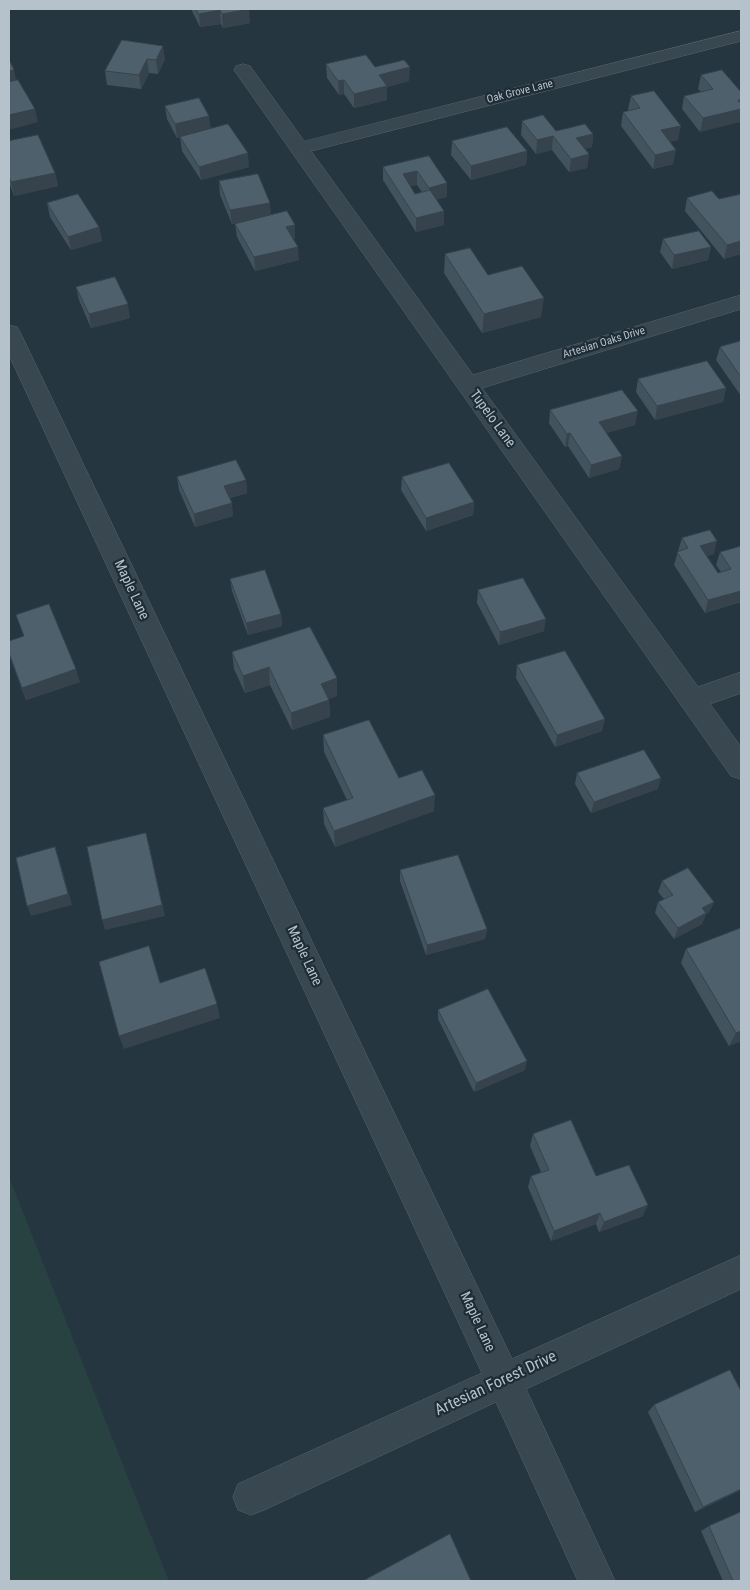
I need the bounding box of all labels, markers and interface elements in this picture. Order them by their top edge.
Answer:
street label: Oak Grove Lane [485,77,555,107]
street label: Artesian Oaks Drive [561,324,647,362]
street label: Tupelo Lane [466,387,518,451]
street label: Maple Lane [110,558,152,622]
street label: Maple Lane [283,924,325,988]
street label: Maple Lane [456,1290,498,1354]
street label: Artesian Forest Drive [432,1347,560,1421]

